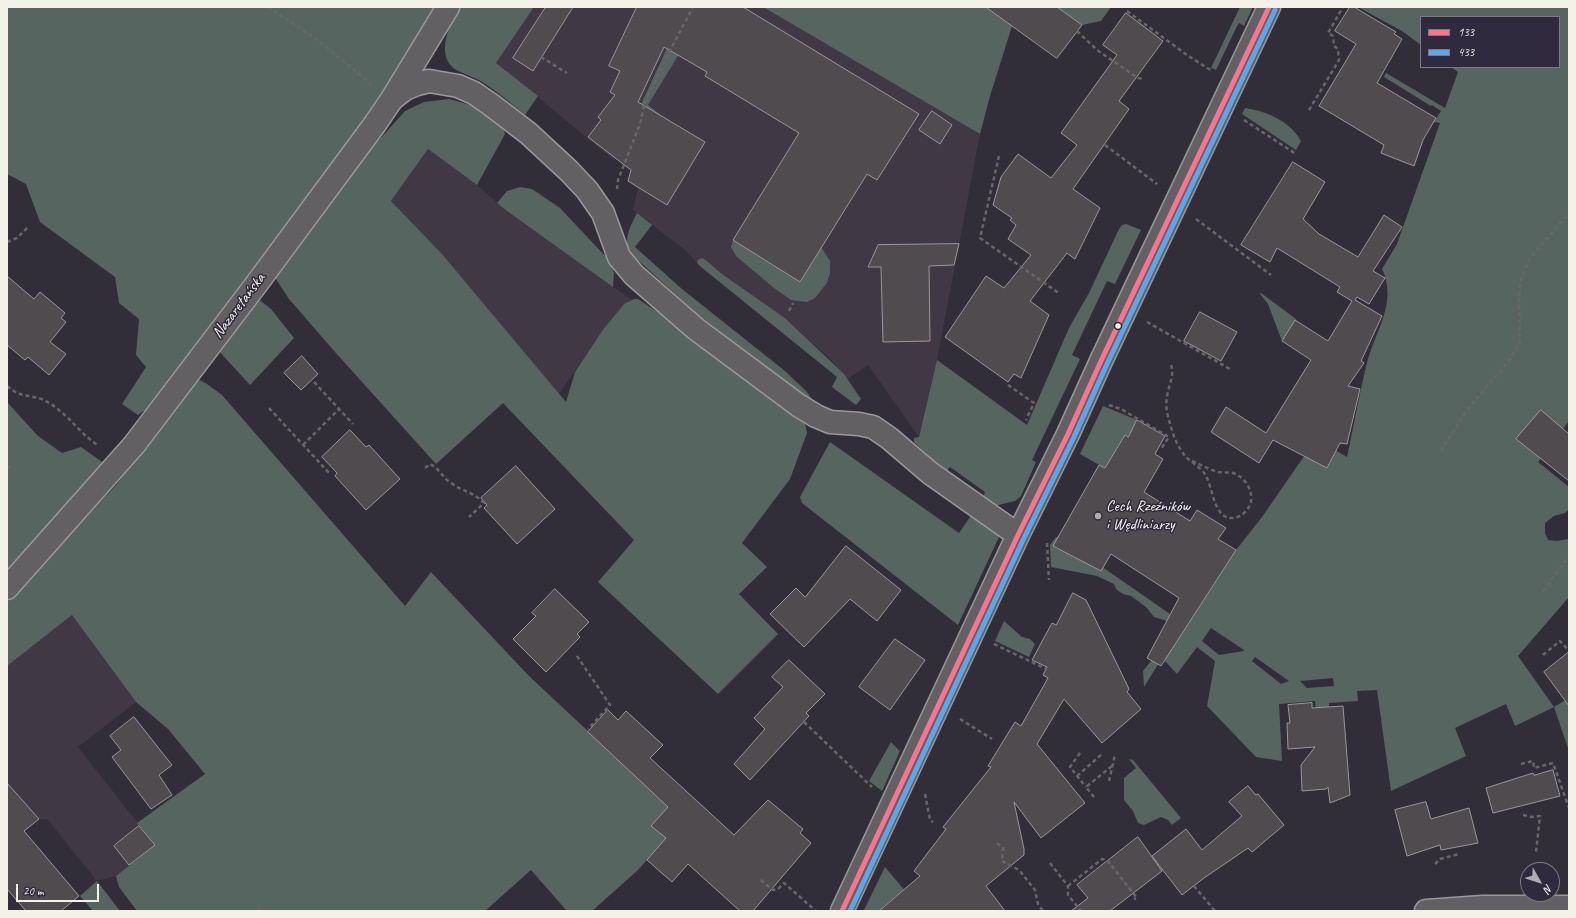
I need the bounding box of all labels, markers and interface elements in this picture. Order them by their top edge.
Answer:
legend [1420,16,1560,68]
text: 133 [1458,24,1474,40]
text: 433 [1458,44,1474,60]
street label: Nazaretańska [208,270,270,342]
unlabelled marker [1113,321,1123,331]
place label: Cech Rzeźników i Wędliniarzy [1106,497,1190,535]
marker: Cech Rzeźników i Wędliniarzy [1093,511,1103,521]
north arrow [1520,862,1560,902]
scale bar [18,876,101,902]
text: N [1541,882,1556,896]
text: 20 m [23,883,43,899]

